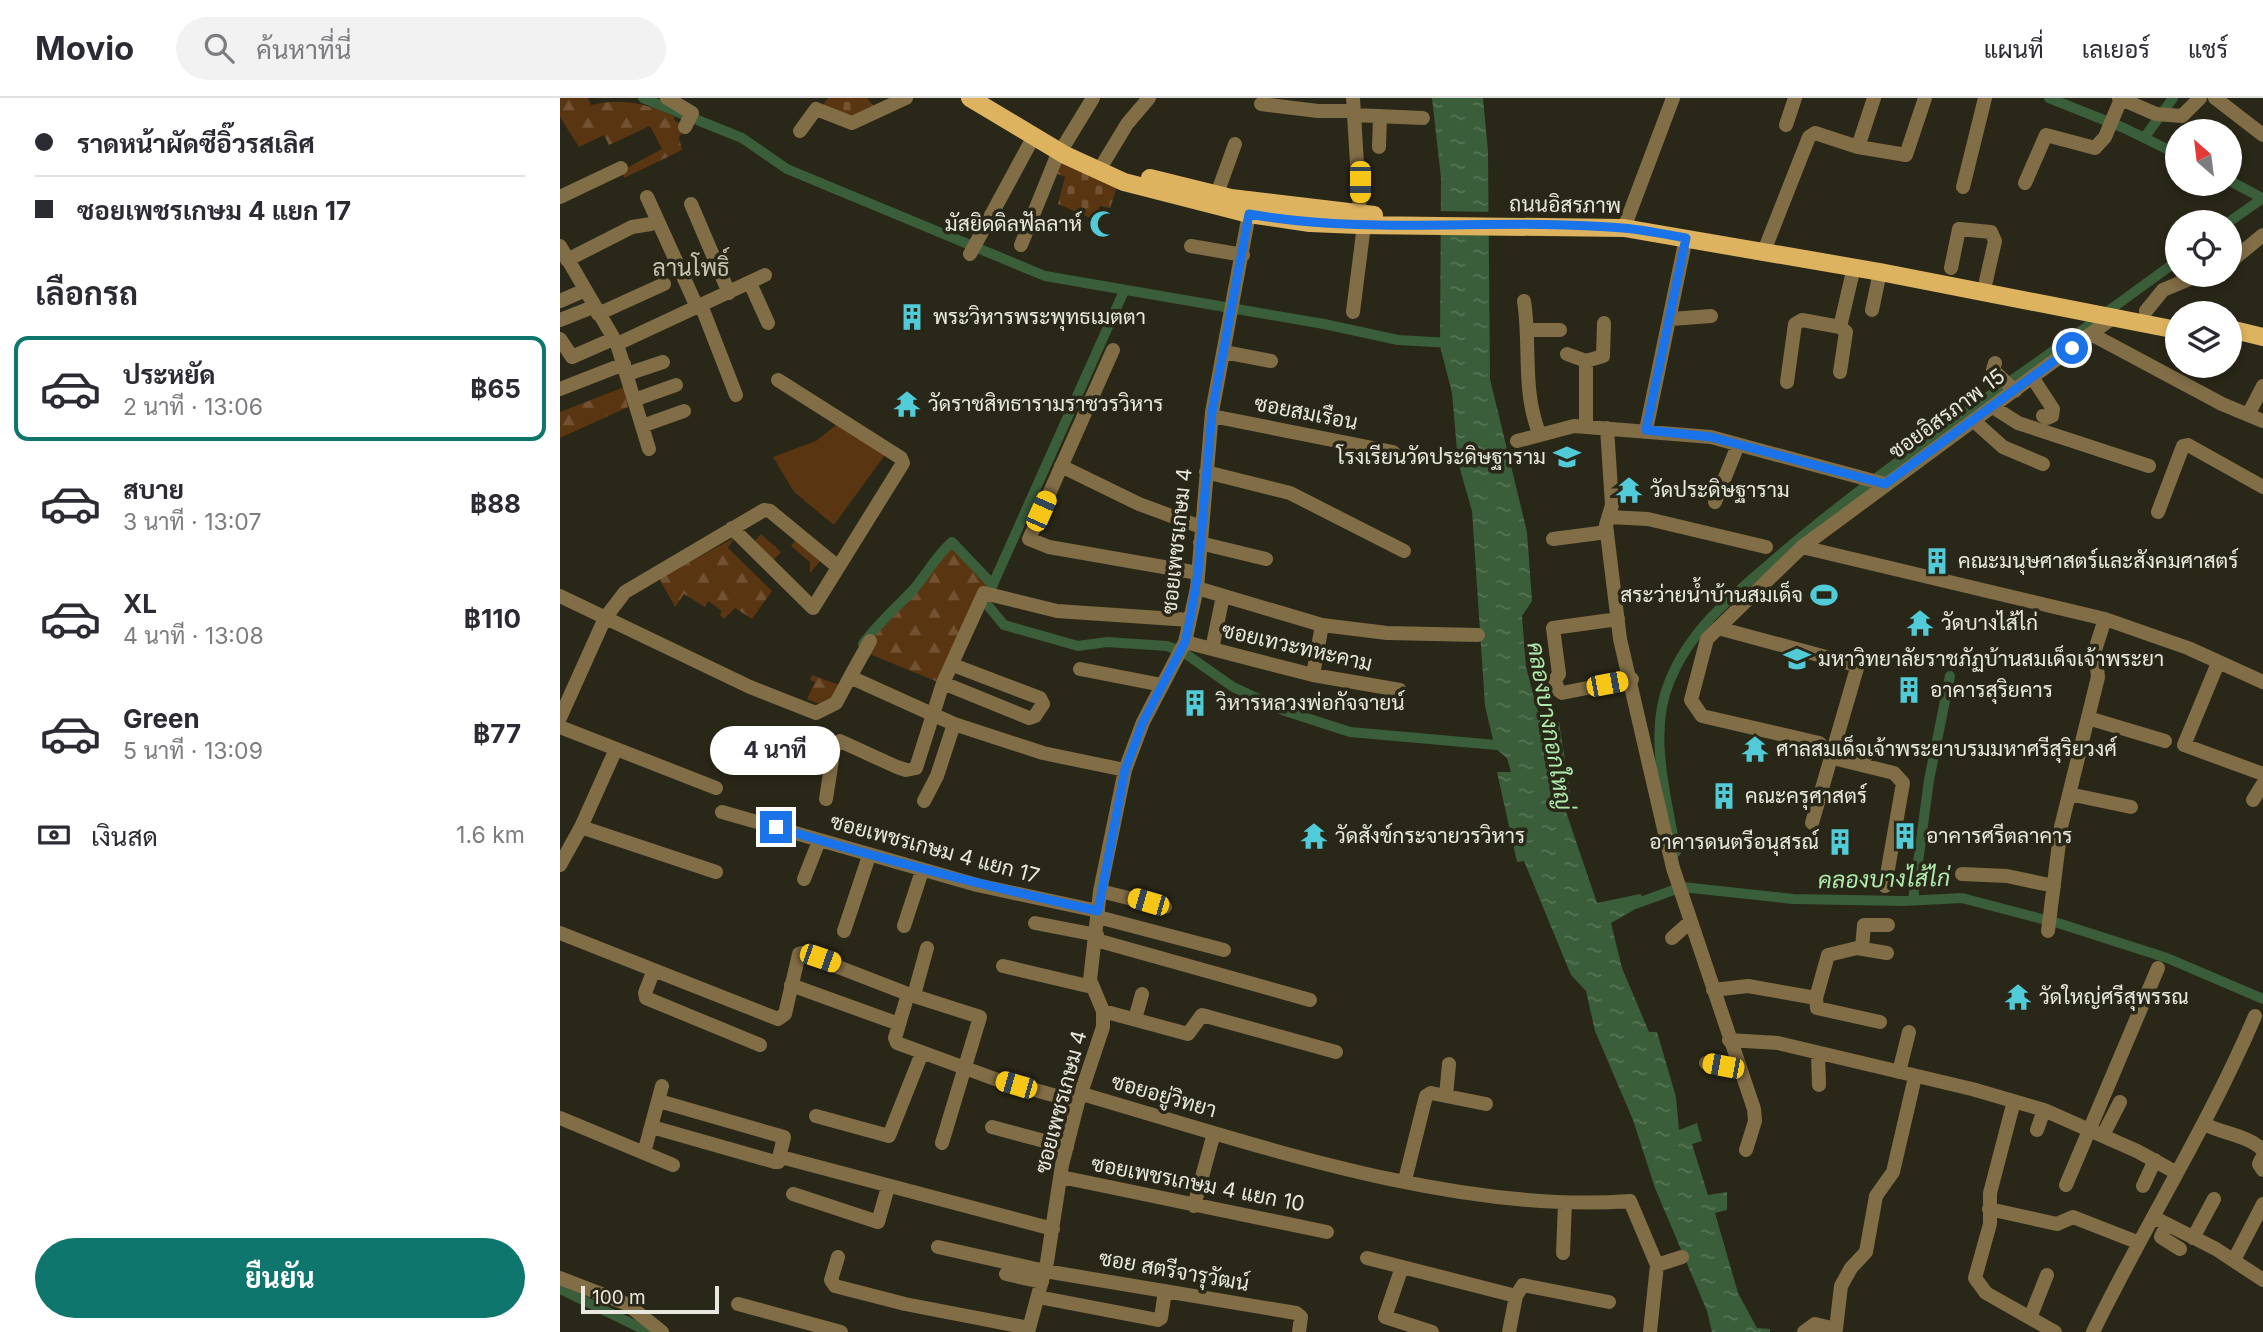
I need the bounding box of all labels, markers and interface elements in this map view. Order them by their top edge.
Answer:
search box [176,17,666,80]
text: Movio [35,28,134,68]
icon: search [200,29,238,67]
text: ค้นหาที่นี่ [256,34,351,65]
text: แผนที่ [1984,35,2044,64]
text: เลเยอร์ [2082,35,2150,64]
text: แชร์ [2188,35,2228,64]
north arrow [2165,119,2242,196]
map controls [2165,119,2242,378]
text: ราดหน้าผัดซีอิ๊วรสเลิศ [77,128,315,159]
car [1350,161,1371,203]
street label: ถนนอิสรภาพ [1509,191,1621,218]
text: ซอยเพชรเกษม 4 แยก 17 [77,195,351,226]
mosque icon: มัสยิดดิลฟัลลาห์ [1088,209,1118,239]
place label: มัสยิดดิลฟัลลาห์ [945,210,1082,236]
button: locate [2165,210,2242,287]
district label: ลานโพธิ์ [653,246,729,282]
text: เลือกรถ [35,274,138,313]
button: layers [2165,301,2242,378]
building icon: พระวิหารพระพุทธเมตตา [897,302,927,332]
place label: พระวิหารพระพุทธเมตตา [933,304,1146,331]
route start [2056,332,2088,364]
icon: car [39,357,102,420]
text: ประหยัด [123,359,216,390]
street label: ซอยอิสรภาพ 15 [1884,363,2010,464]
text: ฿65 [470,373,521,404]
temple icon: วัดราชสิทธารามราชวรวิหาร [892,389,922,419]
street label: ซอยสมเรือน [1252,389,1360,435]
place label: วัดราชสิทธารามราชวรวิหาร [928,391,1164,416]
text: 2 นาที · 13:06 [123,393,263,421]
school or university icon: โรงเรียนวัดประดิษฐาราม [1552,442,1582,472]
place label: โรงเรียนวัดประดิษฐาราม [1336,444,1546,470]
street label: ซอยเพชรเกษม 4 [1156,467,1197,615]
icon: car [39,472,102,535]
text: สบาย [123,474,184,505]
temple icon: วัดประดิษฐาราม [1614,475,1644,505]
place label: วัดประดิษฐาราม [1650,477,1790,503]
text: ฿88 [470,488,521,519]
car [1023,488,1060,534]
text: 3 นาที · 13:07 [123,508,261,536]
building icon: คณะมนุษศาสตร์และสังคมศาสตร์ [1922,546,1952,576]
place label: คณะมนุษศาสตร์และสังคมศาสตร์ [1958,547,2238,575]
place label: สระว่ายน้ำบ้านสมเด็จ [1620,577,1803,607]
sports icon: สระว่ายน้ำบ้านสมเด็จ [1809,580,1839,610]
icon: car [39,587,102,650]
text: XL [123,588,157,619]
text: ฿110 [464,603,521,634]
temple icon: วัดบางไส้ไก่ [1905,608,1935,638]
place label: วัดบางไส้ไก่ [1941,610,2038,635]
street label: ซอยเทวะทหะคาม [1219,617,1375,676]
text: 4 นาที · 13:08 [123,622,264,650]
water label: คลองบางกอกใหญ่ [1521,639,1581,813]
school or university icon: มหาวิทยาลัยราชภัฏบ้านสมเด็จเจ้าพระยา [1782,644,1812,674]
place label: มหาวิทยาลัยราชภัฏบ้านสมเด็จเจ้าพระยา [1818,644,2164,672]
car [1585,670,1630,698]
building icon: อาคารสุริยคาร [1894,675,1924,705]
place label: อาคารสุริยคาร [1930,677,2053,704]
building icon: วิหารหลวงพ่อกัจจายน์ [1180,688,1210,718]
place label: วิหารหลวงพ่อกัจจายน์ [1216,689,1405,715]
icon: car [39,702,102,765]
text: Green [123,703,200,734]
text: ฿77 [473,718,521,749]
callout: 4 นาที [711,726,841,774]
temple icon: ศาลสมเด็จเจ้าพระยาบรมมหาศรีสุริยวงศ์ [1740,734,1770,764]
place label: ศาลสมเด็จเจ้าพระยาบรมมหาศรีสุริยวงศ์ [1776,734,2117,763]
text: 4 นาที [743,736,807,764]
text: 5 นาที · 13:09 [123,737,263,765]
building icon: คณะครุศาสตร์ [1709,781,1739,811]
place label: คณะครุศาสตร์ [1745,782,1867,810]
street label: ซอยเพชรเกษม 4 แยก 17 [828,809,1042,888]
route end [760,811,792,843]
icon: cash [35,816,73,854]
text: เงินสด [91,821,158,852]
text: 1.6 km [456,821,525,849]
temple icon: วัดสังข์กระจายวรวิหาร [1299,821,1329,851]
building icon: อาคารศรีตลาคาร [1890,821,1920,851]
place label: วัดสังข์กระจายวรวิหาร [1335,822,1525,848]
place label: อาคารศรีตลาคาร [1926,823,2072,848]
building icon: อาคารดนตรีอนุสรณ์ [1825,827,1855,857]
place label: อาคารดนตรีอนุสรณ์ [1649,828,1819,856]
water label: คลองบางไส้ไก่ [1818,862,1951,894]
car [1125,886,1172,918]
car [797,941,844,975]
temple icon: วัดใหญ่ศรีสุพรรณ [2003,982,2033,1012]
place label: วัดใหญ่ศรีสุพรรณ [2039,984,2189,1011]
street label: ซอยเพชรเกษม 4 [1029,1028,1092,1176]
car [1701,1052,1746,1080]
car [993,1069,1040,1101]
street label: ซอยอยู่วิทยา [1108,1069,1220,1125]
street label: ซอยเพชรเกษม 4 แยก 10 [1089,1151,1307,1216]
button: ยืนยัน [35,1238,525,1318]
street label: ซอย สตรีจารุวัฒน์ [1097,1244,1251,1298]
scale bar [581,1283,719,1315]
text: 100 m [592,1286,646,1309]

